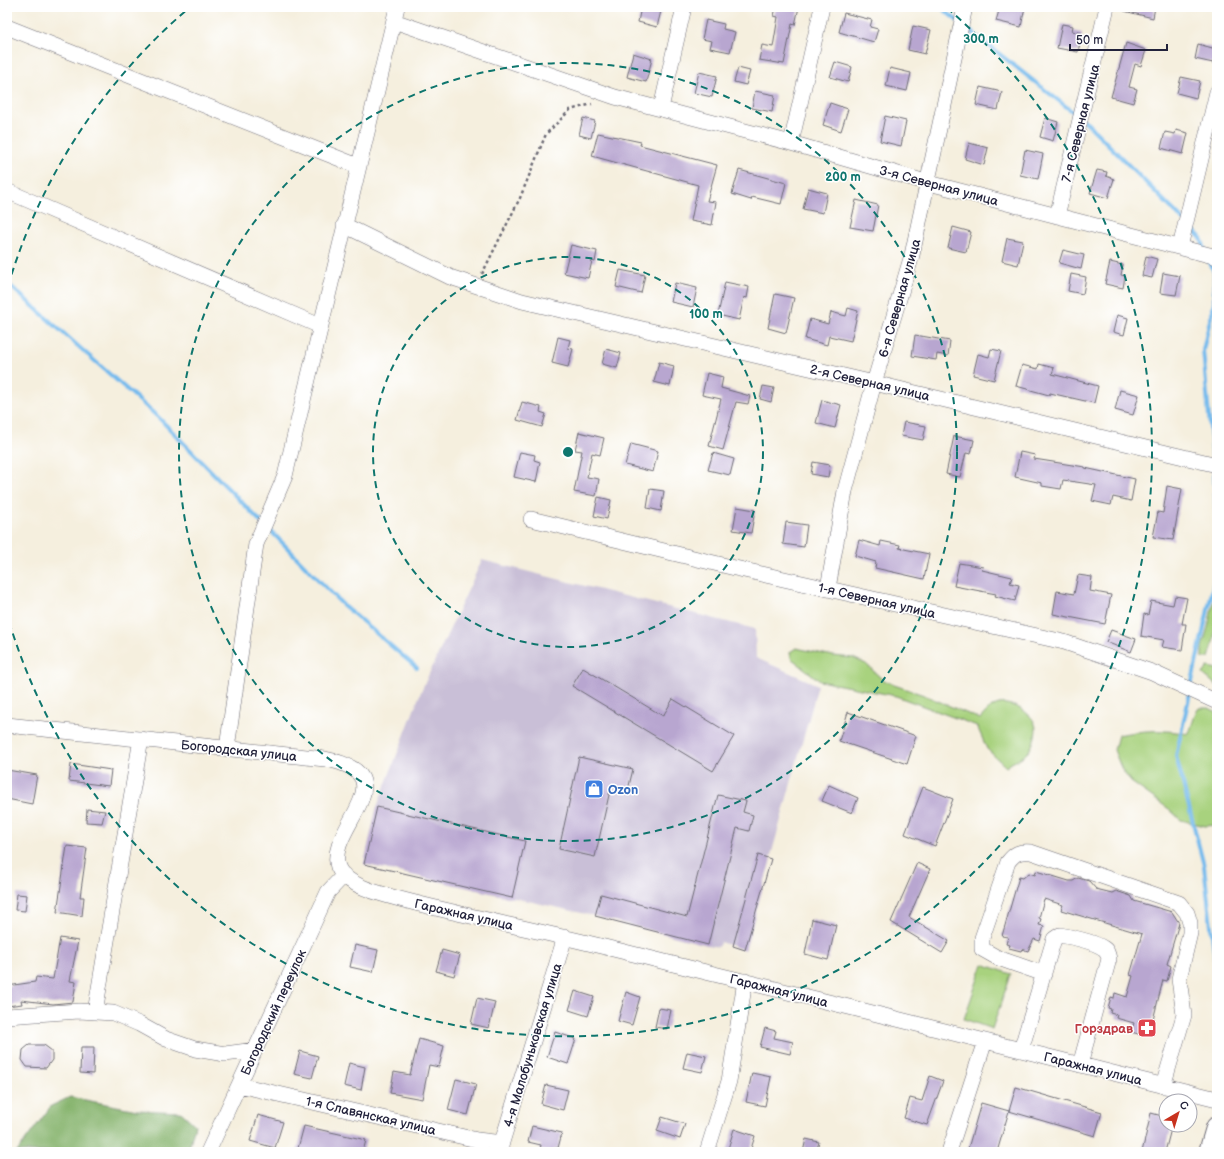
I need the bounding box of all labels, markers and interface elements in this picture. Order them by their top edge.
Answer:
scale bar [1070,26,1167,52]
text: 300 m [963,32,999,47]
text: 50 m [1076,33,1103,48]
street label: 7-я Северная улица [1059,62,1103,184]
street label: 3-я Северная улица [877,162,1000,210]
text: 200 m [825,170,861,185]
street label: 6-я Северная улица [875,237,925,359]
text: 100 m [689,307,723,322]
street label: 2-я Северная улица [808,361,931,405]
centre of rings [561,445,575,459]
street label: 1-я Северная улица [817,580,937,622]
street label: Богородская улица [180,737,298,765]
shop icon: Ozon [583,778,605,800]
place label: Ozon [608,782,638,798]
street label: Гаражная улица [413,896,515,934]
street label: Богородский переулок [238,947,310,1078]
street label: 4-я Малобуньковская улица [500,961,566,1129]
street label: Гаражная улица [728,971,830,1011]
pharmacy icon: Горздрав [1136,1017,1158,1039]
place label: Горздрав [1075,1021,1133,1037]
street label: Гаражная улица [1042,1049,1144,1089]
street label: 1-я Славянская улица [304,1093,438,1139]
north arrow [1158,1093,1198,1133]
text: С [1177,1098,1191,1113]

